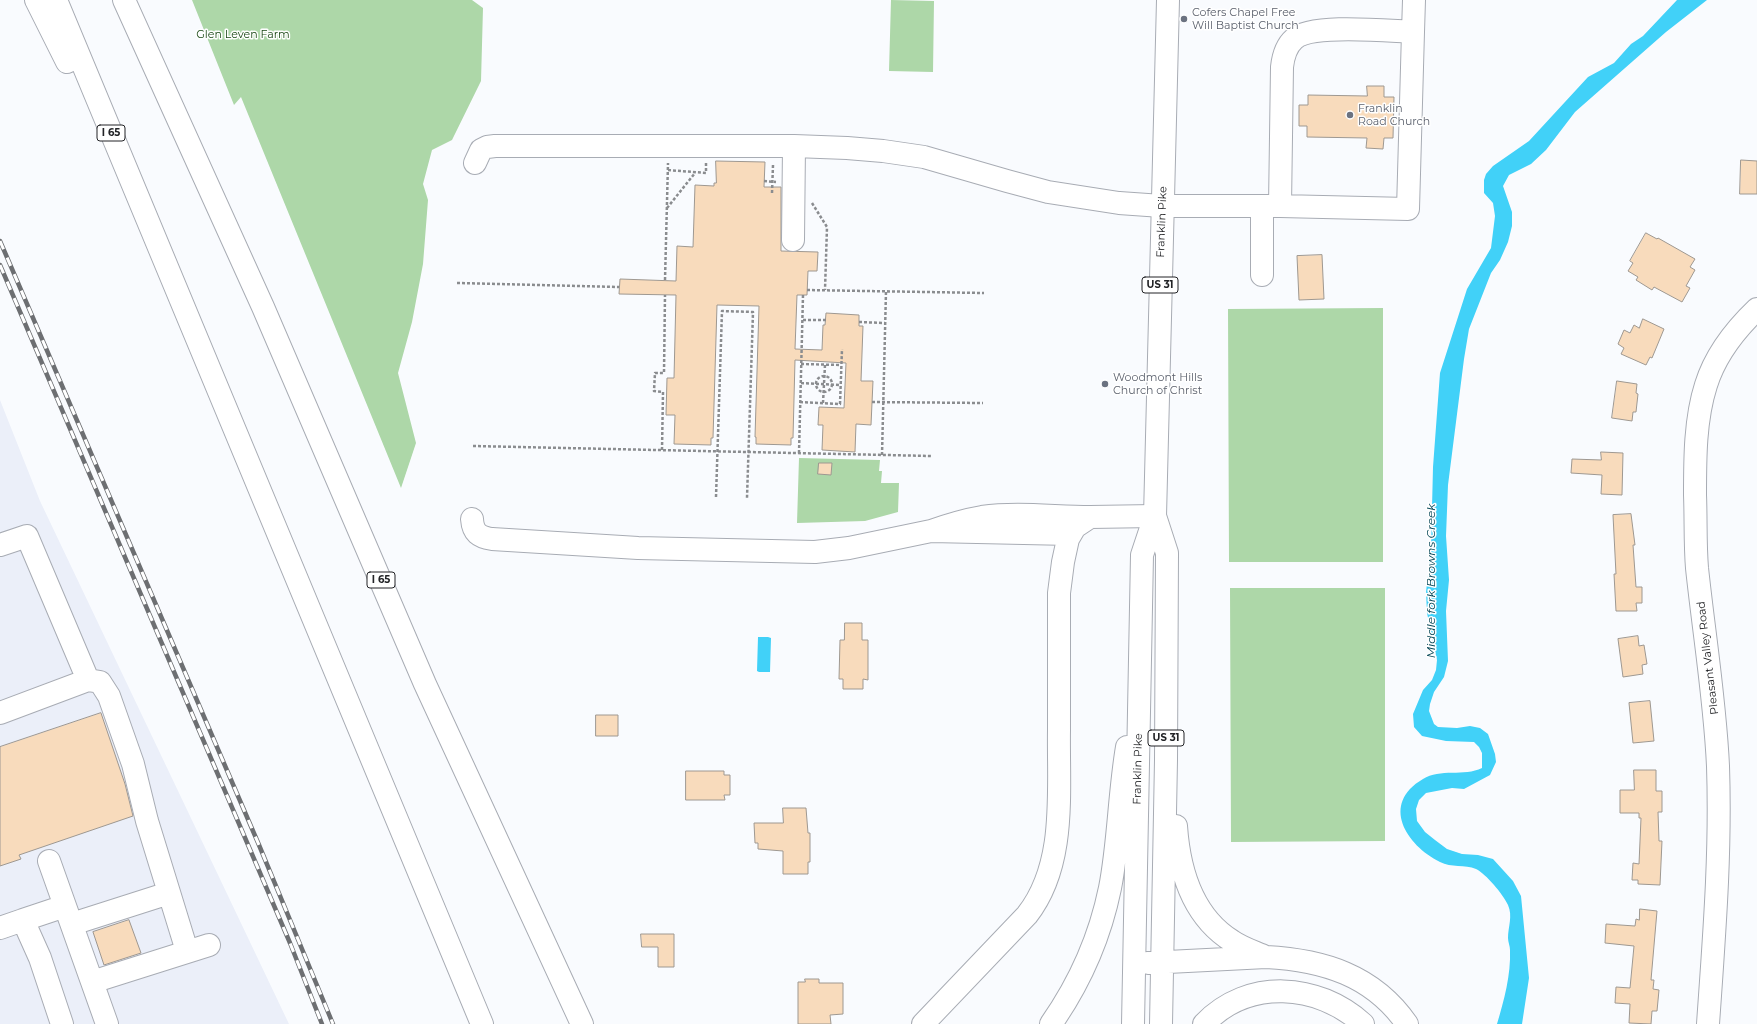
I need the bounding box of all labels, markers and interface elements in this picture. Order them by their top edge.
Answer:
place label: Cofers Chapel Free Will Baptist Church [1192,6,1299,32]
marker: Cofers Chapel Free Will Baptist Church [1179,14,1189,24]
park label: Glen Leven Farm [196,28,290,42]
place label: Franklin Road Church [1358,102,1430,128]
marker: Franklin Road Church [1345,110,1355,120]
road number: I 65 [97,125,125,141]
street label: Franklin Pike [1154,186,1170,258]
road number: US 31 [1142,277,1178,293]
place label: Woodmont Hills Church of Christ [1113,371,1202,397]
marker: Woodmont Hills Church of Christ [1100,379,1110,389]
water label: Middle fork Browns Creek [1424,504,1438,658]
road number: I 65 [367,572,395,588]
street label: Pleasant Valley Road [1694,601,1722,715]
road number: US 31 [1148,730,1184,746]
street label: Franklin Pike [1131,733,1145,805]

